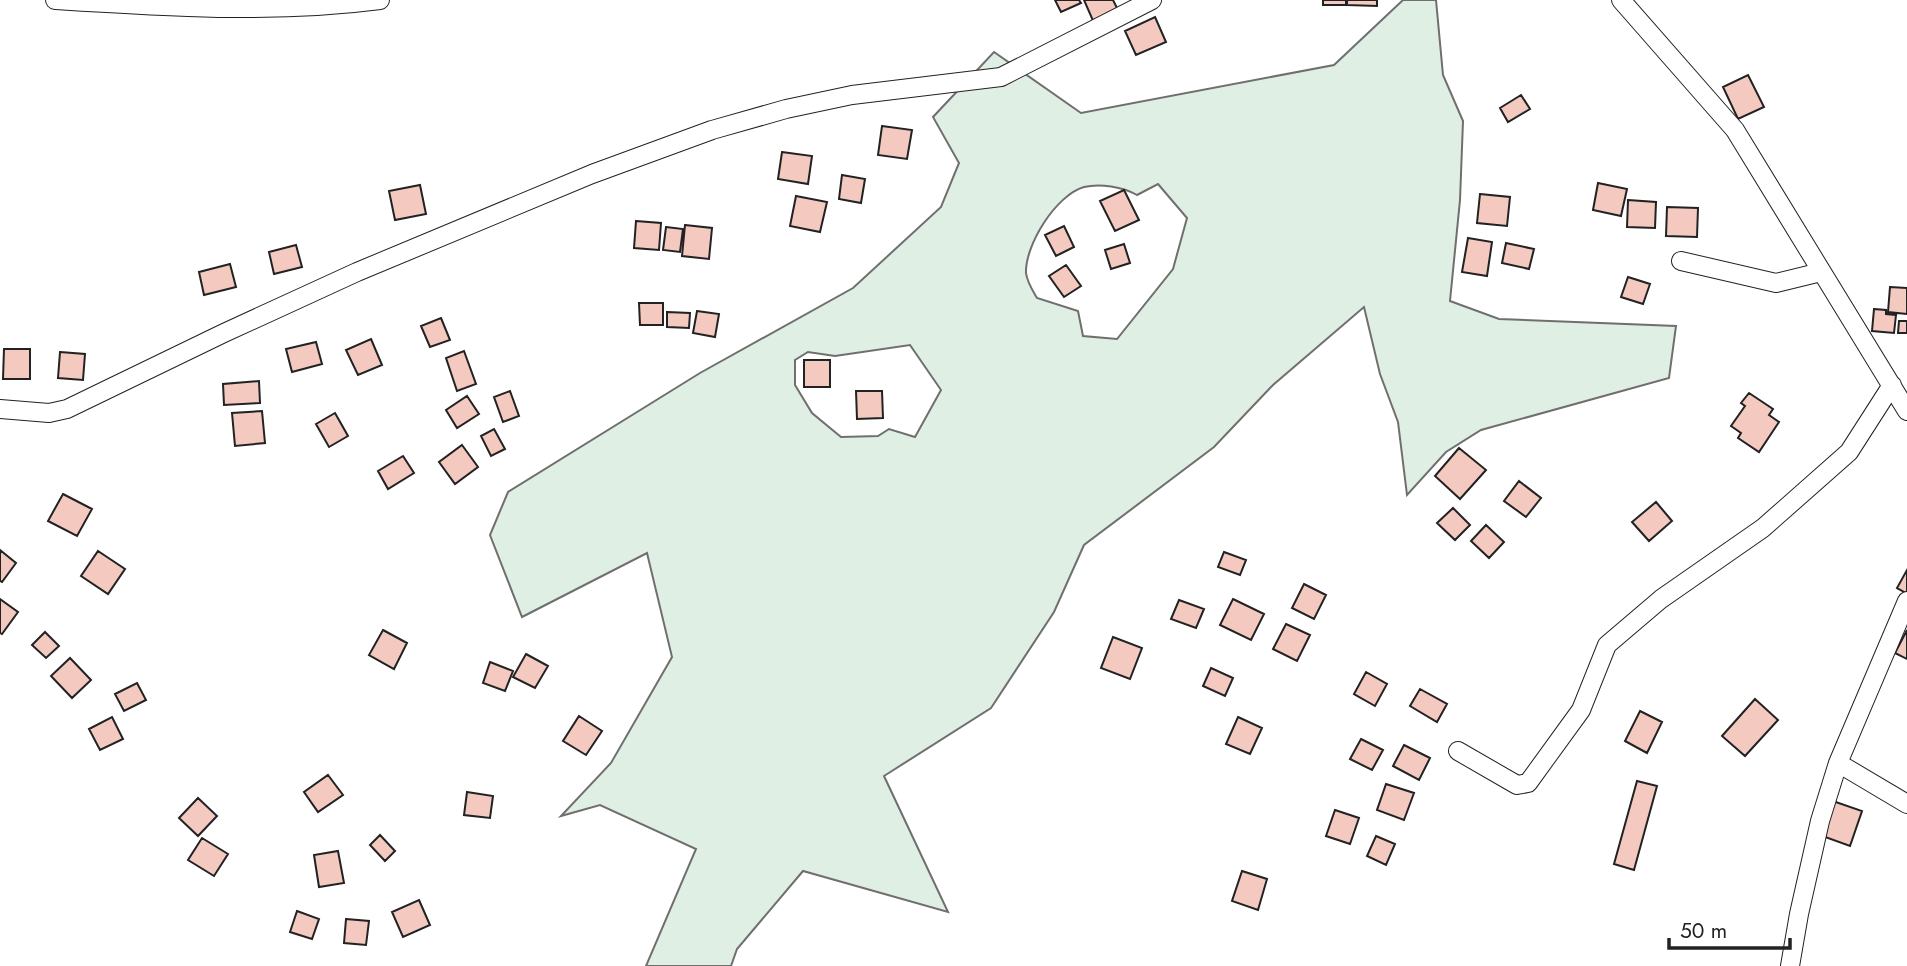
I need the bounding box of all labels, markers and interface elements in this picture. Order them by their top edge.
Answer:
scale bar [1669,906,1790,950]
text: 50 m [1680,916,1727,946]

